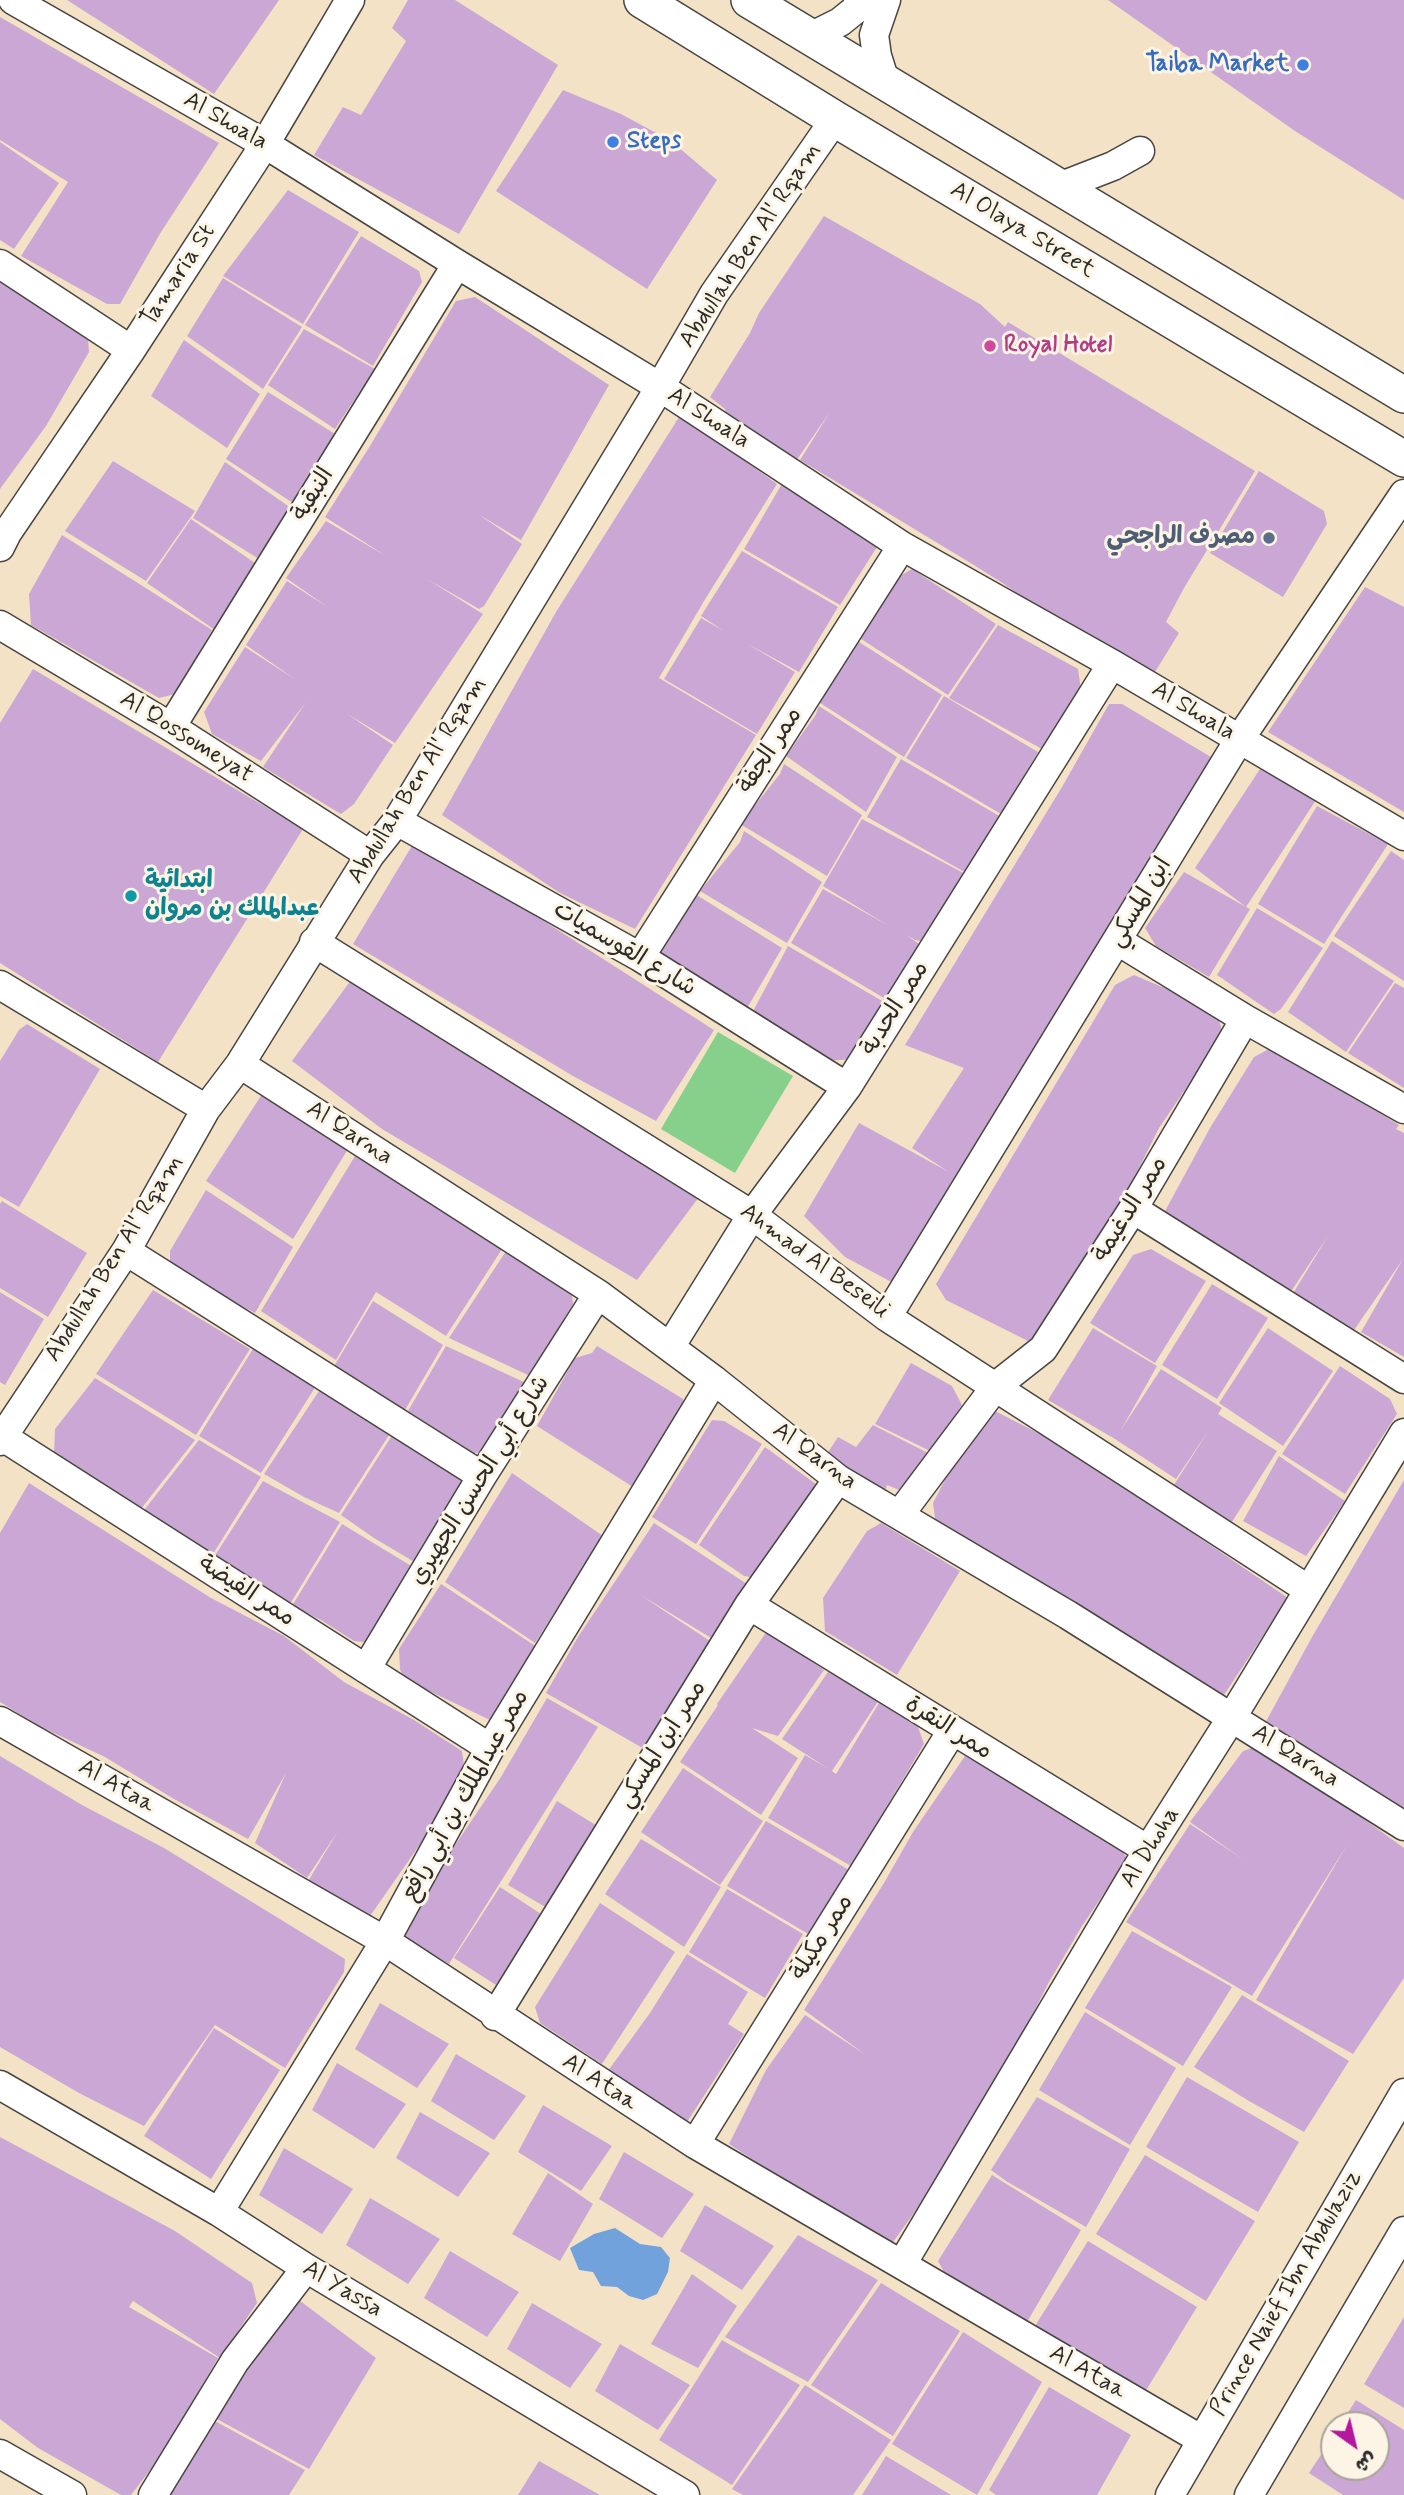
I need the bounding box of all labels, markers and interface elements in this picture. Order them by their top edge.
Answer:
place label: Taiba Market [1145,51,1289,79]
marker: Taiba Market [1295,57,1311,73]
street label: Al Shoala [178,86,272,158]
place label: Steps [627,128,681,156]
marker: Steps [605,134,621,150]
street label: Abdullah Ben Al' Rqam [674,138,828,354]
street label: Al Olaya Street [944,176,1100,286]
street label: Tamaria St [135,219,223,333]
place label: Royal Hotel [1004,332,1112,360]
marker: Royal Hotel [982,338,998,354]
street label: Al Shoala [661,382,755,456]
street label: النبقية [287,463,341,527]
place label: مصرف الراجحي [1106,524,1255,552]
marker: مصرف الراجحي [1261,530,1277,546]
street label: Abdullah Ben Al' Rqam [343,672,493,890]
street label: Al Shoala [1146,676,1240,748]
street label: Al Qossomeyat [114,686,258,790]
street label: ممر الجفة [733,703,809,799]
street label: ابن المسكي [1103,853,1179,953]
place label: ابتدائية عبدالملك بن مروان [145,868,319,924]
marker: ابتدائية عبدالملك بن مروان [123,888,139,904]
street label: شارع القوسميات [547,896,701,1004]
street label: ممر الحدبة [856,957,936,1061]
street label: Al Qarna [300,1095,398,1173]
street label: Abdullah Ben Al' Rqam [40,1150,190,1368]
street label: ممر الدغيمة [1087,1152,1175,1268]
street label: Ahmad Al Beseili [734,1198,894,1326]
street label: شارع أبي الحسن الجهيري [405,1371,557,1591]
street label: Al Qarna [766,1417,862,1497]
street label: ممر الفيضة [192,1550,300,1634]
street label: ممر ابن المسكي [612,1676,714,1814]
street label: ممر عبدالملك بن أبي رافع [396,1685,536,1907]
street label: ممر النقرة [899,1691,997,1767]
street label: Al Qarna [1246,1719,1344,1795]
street label: Al Ataa [73,1754,159,1820]
street label: Al Dhoha [1115,1802,1187,1894]
street label: ممر مكيلة [785,1890,861,1986]
street label: Al Ataa [556,2048,642,2118]
street label: Prince Naief Ibn Abdulaziz [1205,2166,1369,2422]
street label: Al Yassa [297,2255,387,2325]
street label: Al Ataa [1044,2340,1130,2406]
north arrow [1320,2411,1390,2481]
text: ش [1350,2446,1382,2478]

